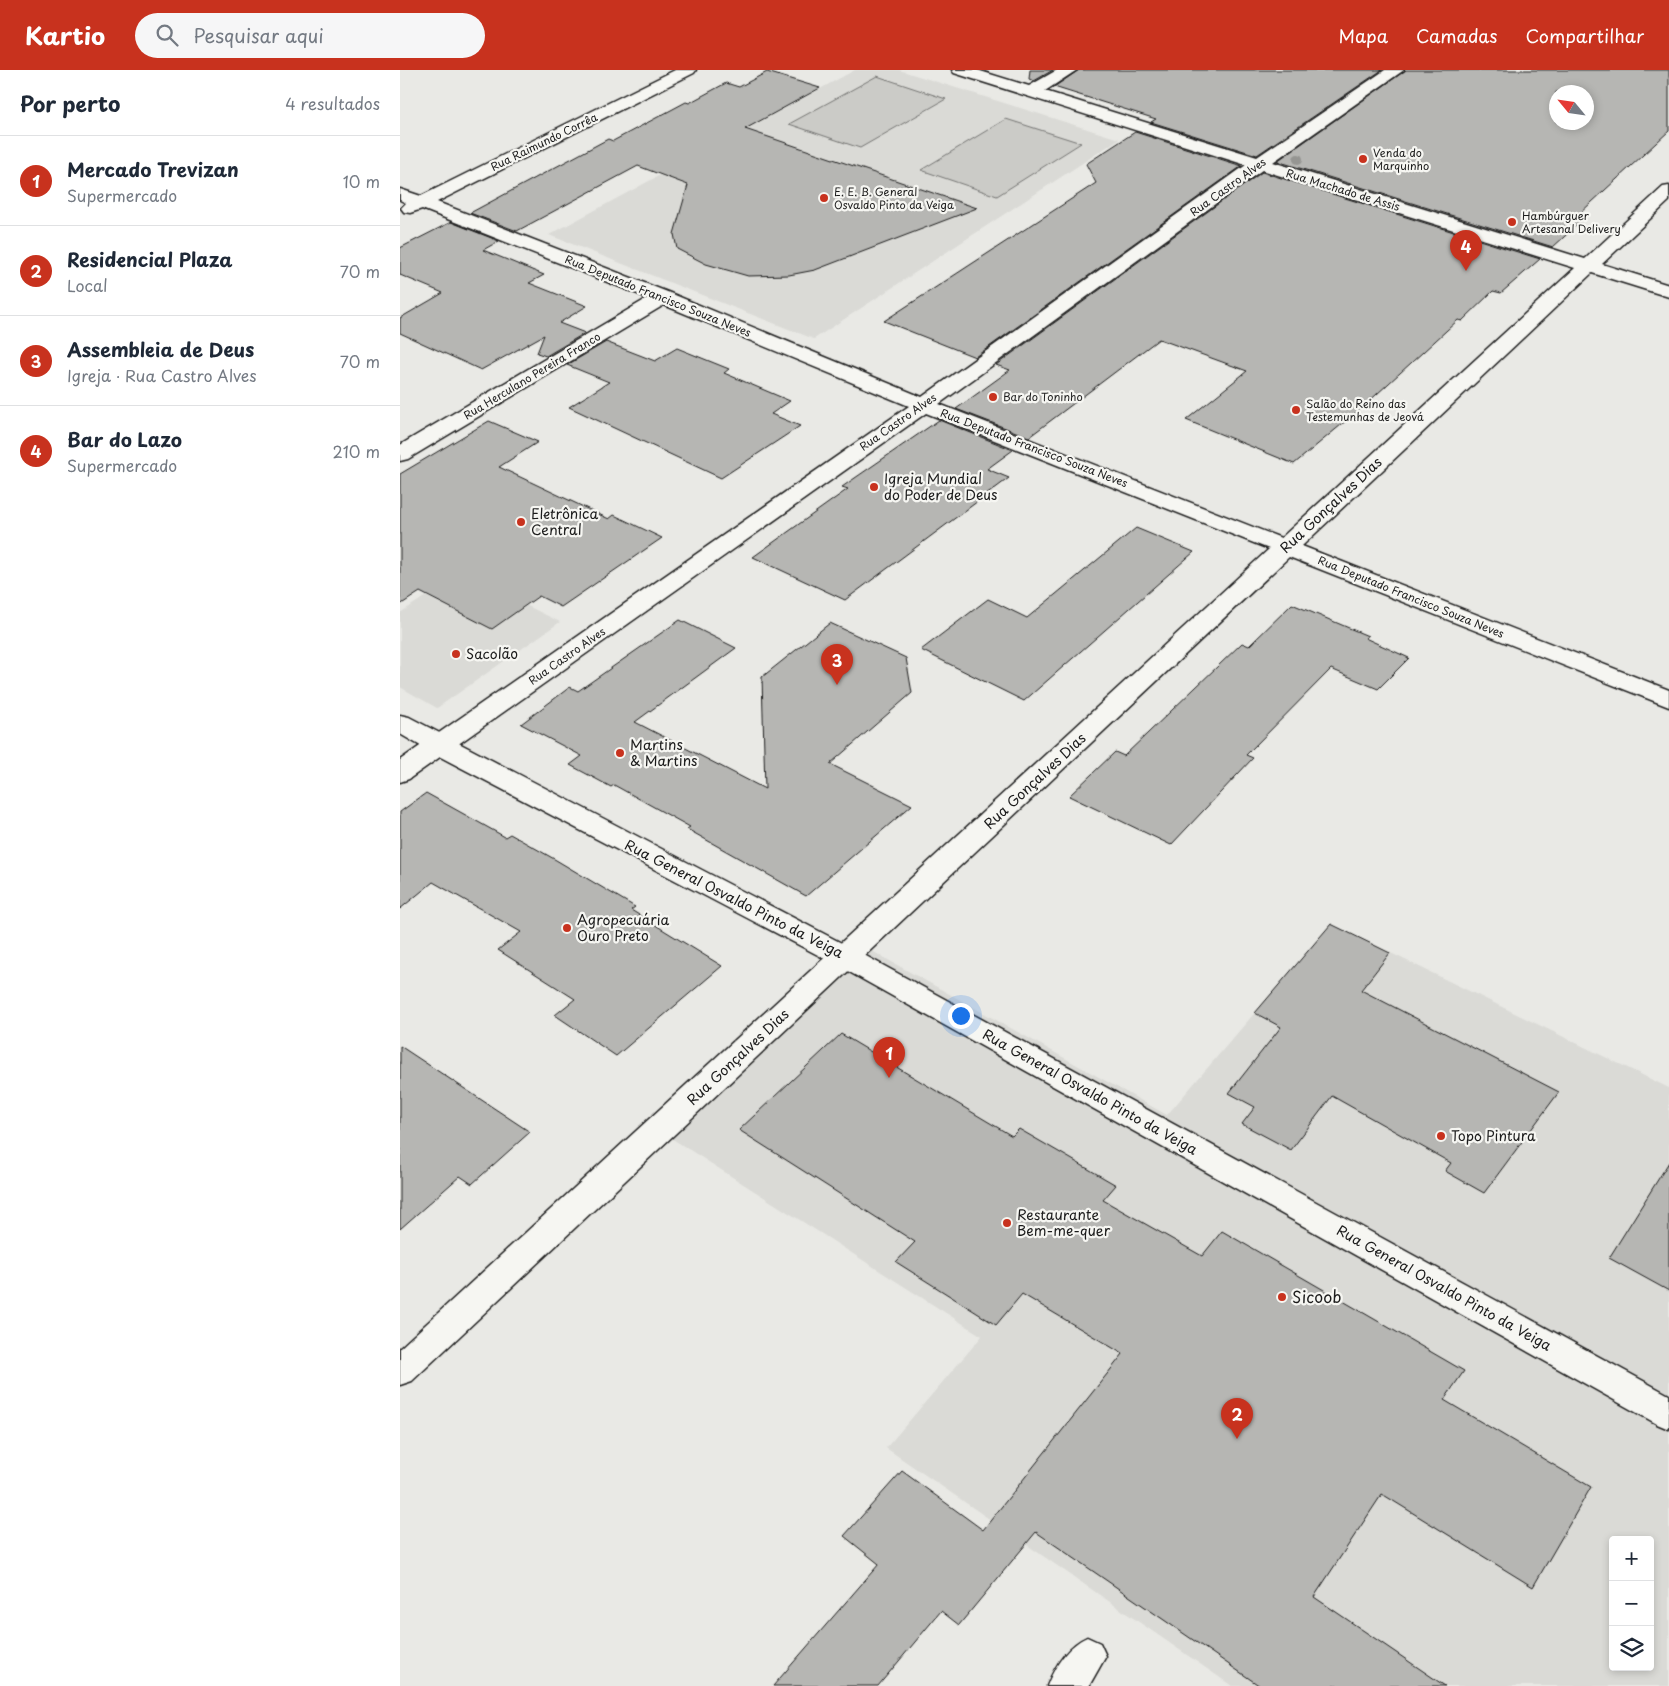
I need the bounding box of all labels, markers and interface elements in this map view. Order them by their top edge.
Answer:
search box [135,13,485,58]
text: Kartio [25,17,105,53]
icon: search [153,21,181,49]
text: Pesquisar aqui [193,21,324,49]
text: Mapa [1338,22,1388,49]
text: Camadas [1416,22,1498,49]
text: Compartilhar [1526,22,1644,49]
north arrow [1549,85,1594,130]
text: Por perto [20,87,120,119]
text: 4 resultados [285,91,380,115]
street label: Rua Raimundo Corrêa [487,108,600,175]
place label: Venda do Marquinho [1373,144,1429,174]
street label: Rua Castro Alves [1186,153,1269,220]
marker: Venda do Marquinho [1357,153,1369,165]
text: Mercado Trevizan [67,155,239,183]
street label: Rua Machado de Assis [1284,164,1402,215]
text: 1 [32,169,40,193]
text: 10 m [343,169,380,193]
text: Supermercado [67,183,177,207]
place label: E. E. B. General Osvaldo Pinto da Veiga [834,183,954,213]
marker: E. E. B. General Osvaldo Pinto da Veiga [818,192,830,204]
place label: Hambúrguer Artesanal Delivery [1522,207,1621,237]
marker: Hambúrguer Artesanal Delivery [1506,216,1518,228]
pin: 4 [1450,230,1482,271]
text: Residencial Plaza [67,245,233,273]
street label: Rua Deputado Francisco Souza Neves [563,250,754,341]
text: 2 [30,259,42,283]
text: 70 m [340,259,380,283]
text: Local [67,273,108,297]
street label: Rua Herculano Pereira Franco [460,328,603,423]
text: Assembleia de Deus [67,335,254,363]
text: 3 [31,349,41,373]
text: 70 m [340,349,380,373]
text: Igreja · Rua Castro Alves [67,363,257,387]
place label: Bar do Toninho [1003,388,1083,405]
street label: Rua Castro Alves [856,389,940,454]
marker: Bar do Toninho [987,391,999,403]
place label: Salão do Reino das Testemunhas de Jeová [1306,395,1424,425]
street label: Rua Deputado Francisco Souza Neves [938,404,1130,491]
marker: Salão do Reino das Testemunhas de Jeová [1290,404,1302,416]
text: Bar do Lazo [67,425,182,453]
text: 4 [31,439,41,463]
text: 210 m [332,439,380,463]
street label: Rua Gonçalves Dias [1275,452,1386,558]
text: Supermercado [67,453,177,477]
place label: Igreja Mundial do Poder de Deus [884,468,997,505]
marker: Igreja Mundial do Poder de Deus [868,481,880,493]
place label: Eletrônica Central [531,503,598,540]
marker: Eletrônica Central [515,516,527,528]
street label: Rua Deputado Francisco Souza Neves [1316,551,1507,642]
street label: Rua Castro Alves [525,623,609,688]
place label: Sacolão [466,643,518,664]
pin: 3 [821,644,853,685]
marker: Sacolão [450,648,462,660]
street label: Rua Gonçalves Dias [979,728,1090,834]
place label: Martins & Martins [630,734,697,771]
marker: Martins & Martins [614,747,626,759]
street label: Rua General Osvaldo Pinto da Veiga [621,834,847,963]
place label: Agropecuária Ouro Preto [577,909,669,946]
marker: Agropecuária Ouro Preto [561,922,573,934]
your location [948,1003,974,1029]
street label: Rua Gonçalves Dias [682,1004,793,1110]
street label: Rua General Osvaldo Pinto da Veiga [979,1024,1202,1160]
pin: 1 [873,1037,905,1078]
place label: Topo Pintura [1451,1125,1536,1146]
marker: Topo Pintura [1435,1130,1447,1142]
place label: Restaurante Bem-me-quer [1017,1204,1111,1241]
marker: Restaurante Bem-me-quer [1001,1217,1013,1229]
street label: Rua General Osvaldo Pinto da Veiga [1333,1220,1556,1356]
place label: Sicoob [1292,1284,1341,1308]
marker: Sicoob [1276,1291,1288,1303]
pin: 2 [1221,1398,1253,1439]
map controls [1609,1536,1654,1671]
button: + [1609,1536,1654,1581]
button: − [1609,1581,1654,1626]
button: layers [1609,1626,1654,1671]

